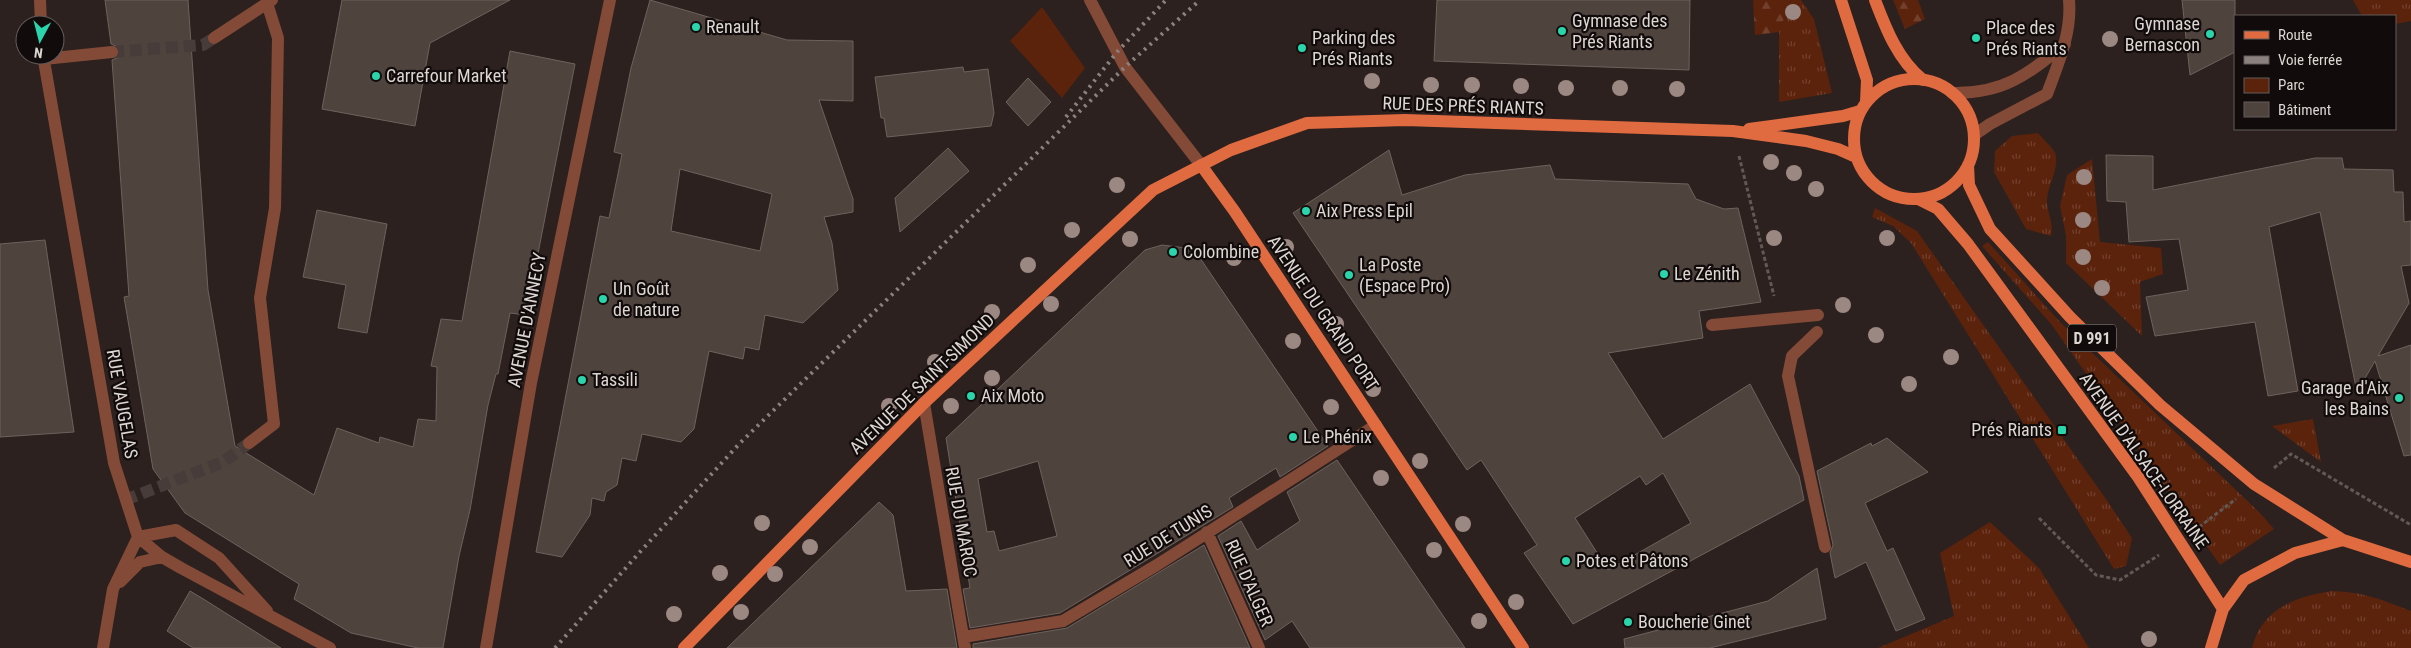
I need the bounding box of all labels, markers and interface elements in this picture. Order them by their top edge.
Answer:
place label: Gymnase des Prés Riants [1572,10,1667,52]
place label: Gymnase Bernascon [2125,13,2200,55]
north arrow [15,15,65,65]
legend [2234,15,2396,130]
place label: Renault [706,16,760,37]
place label: Place des Prés Riants [1986,17,2067,59]
marker: Renault [690,21,702,33]
marker: Gymnase des Prés Riants [1556,25,1568,37]
text: Route [2278,26,2312,44]
place label: Parking des Prés Riants [1312,27,1396,69]
marker: Gymnase Bernascon [2204,28,2216,40]
marker: Place des Prés Riants [1970,32,1982,44]
marker: Parking des Prés Riants [1296,42,1308,54]
text: N [33,44,44,61]
text: Voie ferrée [2278,51,2342,69]
place label: Carrefour Market [386,65,507,86]
marker: Carrefour Market [370,70,382,82]
text: Parc [2278,76,2305,94]
street label: RUE DES PRÉS RIANTS [1382,92,1544,119]
text: Bâtiment [2278,101,2331,119]
place label: Aix Press Epil [1316,200,1413,221]
marker: Aix Press Epil [1300,205,1312,217]
street label: AVENUE DU GRAND PORT [1264,231,1383,394]
place label: Colombine [1183,241,1259,262]
marker: Colombine [1167,246,1179,258]
street label: AVENUE D'ANNECY [503,250,550,389]
place label: La Poste (Espace Pro) [1359,254,1450,297]
place label: Le Zénith [1674,263,1740,284]
marker: Le Zénith [1658,268,1670,280]
marker: La Poste (Espace Pro) [1343,269,1355,281]
place label: Un Goût de nature [613,278,680,320]
marker: Un Goût de nature [597,293,609,305]
street label: AVENUE DE SAINT-SIMOND [845,309,998,458]
road number: D 991 [2068,324,2116,352]
street label: RUE VAUGELAS [103,348,142,460]
place label: Tassili [592,369,638,390]
street label: AVENUE D'ALSACE-LORRAINE [2075,369,2213,553]
marker: Tassili [576,374,588,386]
place label: Garage d'Aix les Bains [2301,377,2389,419]
place label: Aix Moto [981,385,1044,406]
marker: Aix Moto [965,390,977,402]
marker: Garage d'Aix les Bains [2393,392,2405,404]
place label: Prés Riants [1971,419,2052,440]
marker: Prés Riants [2056,424,2068,436]
place label: Le Phénix [1303,426,1372,447]
marker: Le Phénix [1287,431,1299,443]
street label: RUE DU MAROC [941,465,982,579]
street label: RUE DE TUNIS [1120,500,1216,571]
street label: RUE D'ALGER [1221,536,1278,630]
place label: Potes et Pâtons [1576,550,1689,571]
marker: Potes et Pâtons [1560,555,1572,567]
place label: Boucherie Ginet [1638,611,1750,632]
marker: Boucherie Ginet [1622,616,1634,628]

